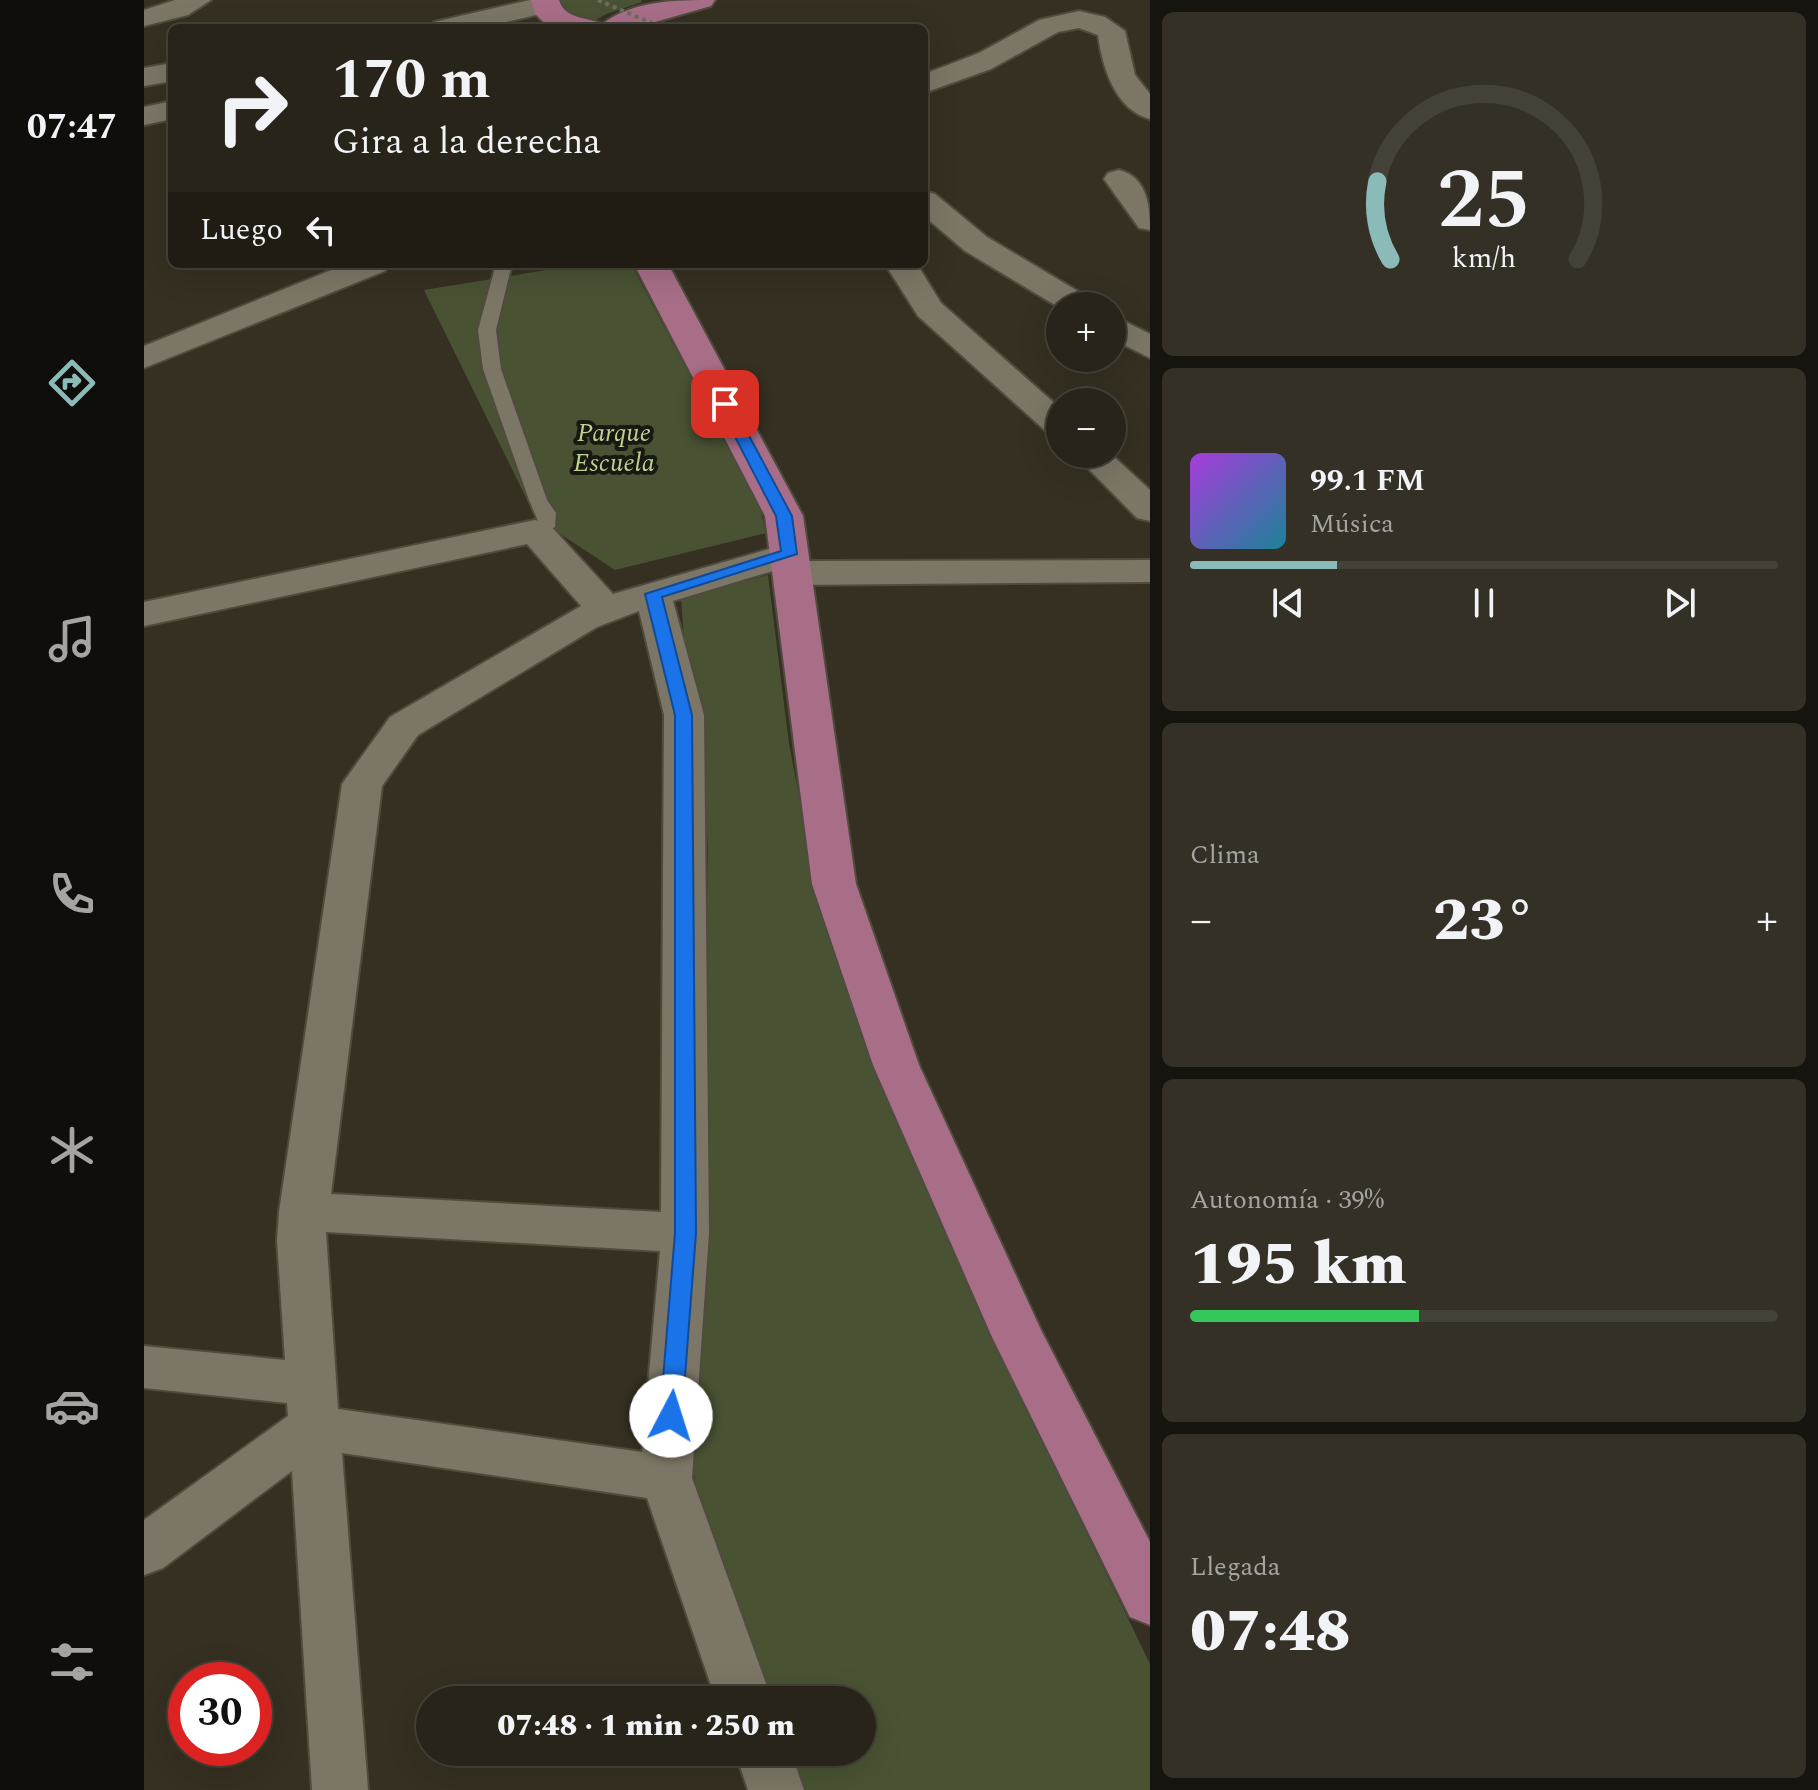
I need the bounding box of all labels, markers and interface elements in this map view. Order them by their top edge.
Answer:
text: 170 m [332,38,491,123]
icon: right [200,56,304,160]
text: 07:47 [27,100,117,155]
text: Gira a la derecha [332,115,601,170]
text: 25 [1437,137,1531,264]
text: Luego [200,207,283,253]
icon: left [299,208,343,252]
text: km/h [1452,237,1516,280]
map controls [1046,292,1126,468]
button: + [1046,292,1126,372]
icon: directions [44,355,100,411]
pin [691,370,759,438]
icon: arrive [703,382,747,426]
button: − [1046,388,1126,468]
park label: Parque Escuela [573,413,655,483]
text: 99.1 FM [1310,458,1425,504]
text: Música [1310,504,1394,544]
icon: previous [1266,581,1310,625]
icon: pause [1462,581,1506,625]
icon: next [1658,581,1702,625]
icon: music [44,611,100,667]
text: Clima [1190,835,1260,875]
icon: phone [44,866,100,922]
text: 23° [1433,875,1535,967]
text: − [1190,887,1212,954]
text: + [1756,887,1778,954]
icon: climate [44,1122,100,1178]
text: Autonomía · 39% [1190,1180,1384,1220]
text: 195 km [1190,1219,1407,1311]
position arrow [629,1374,713,1458]
icon: car [44,1378,100,1434]
text: Llegada [1190,1547,1281,1587]
text: 07:48 [1190,1586,1351,1678]
icon: filters [44,1634,100,1690]
speed limit sign: 30 [168,1662,272,1766]
text: 07:48 · 1 min · 250 m [497,1703,795,1749]

